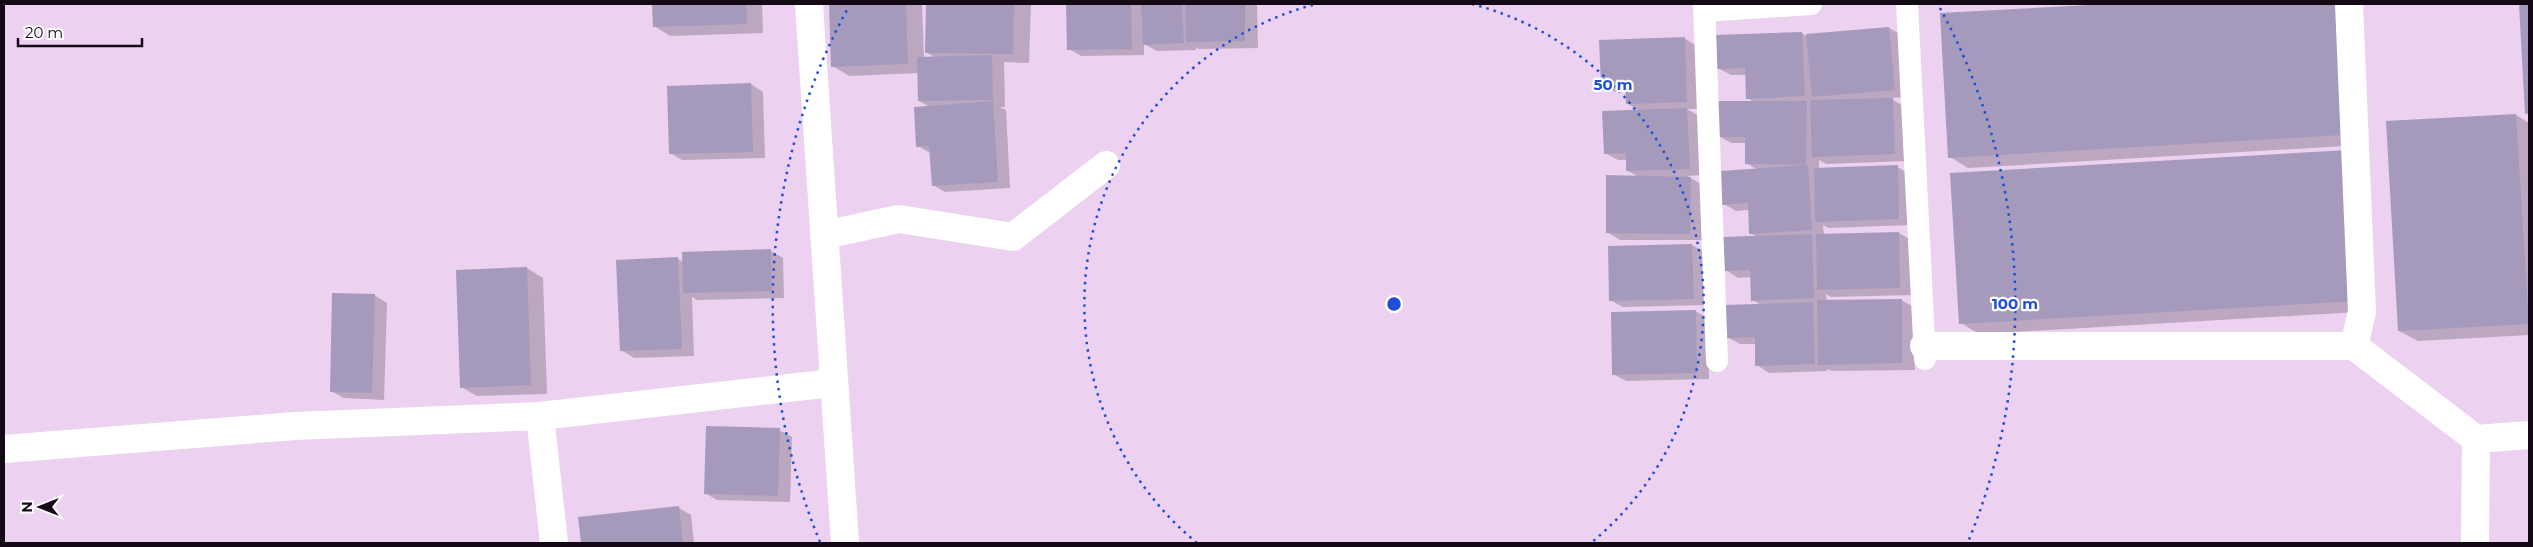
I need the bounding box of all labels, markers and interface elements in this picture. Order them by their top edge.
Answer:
scale bar [18,15,141,47]
text: 20 m [25,23,63,42]
text: 50 m [1593,75,1633,94]
text: 100 m [1992,294,2038,313]
centre of rings [1385,295,1403,313]
north arrow [15,482,65,532]
text: N [18,501,36,513]

